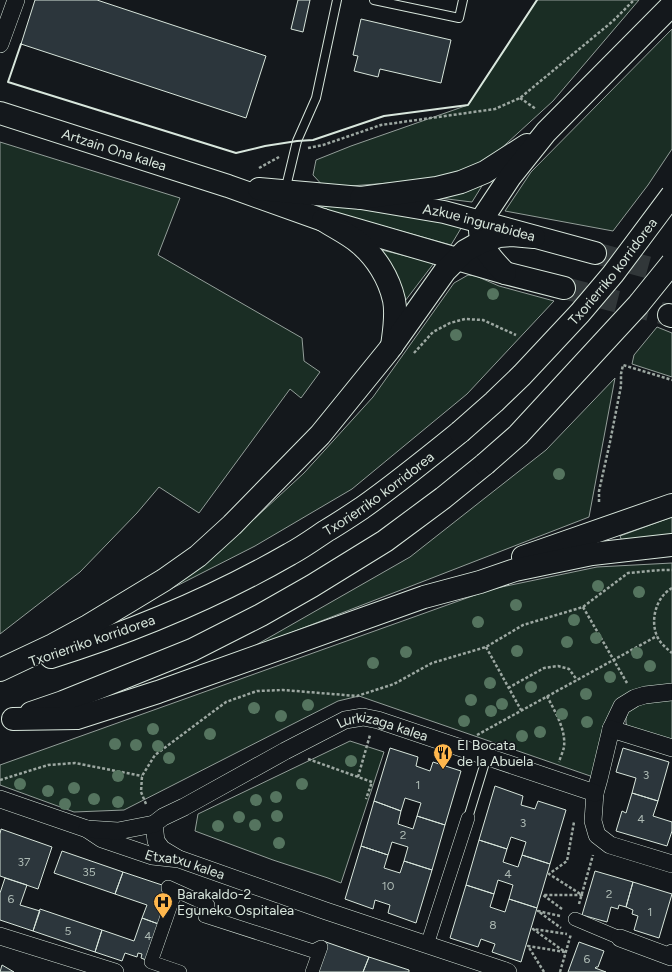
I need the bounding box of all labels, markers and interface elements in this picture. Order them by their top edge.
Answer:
street label: Artzain Ona kalea [60,125,169,174]
street label: Azkue ingurabidea [422,200,537,245]
street label: Txorierriko korridorea [565,214,660,329]
street label: Txorierriko korridorea [320,448,437,539]
street label: Txorierriko korridorea [27,611,157,671]
street label: Lurkizaga kalea [333,709,430,745]
place label: El Bocata de la Abuela [457,737,533,770]
restaurant icon: El Bocata de la Abuela [432,742,454,770]
house number: 3 [643,768,649,782]
house number: 1 [416,778,420,792]
house number: 4 [637,812,645,826]
house number: 3 [520,816,526,830]
house number: 2 [400,828,406,842]
street label: Etxatxu kalea [143,846,227,883]
house number: 37 [18,855,31,869]
house number: 35 [82,865,96,879]
house number: 4 [504,867,512,881]
house number: 10 [382,879,395,893]
place label: Barakaldo-2 Eguneko Ospitalea [177,886,294,919]
house number: 2 [606,887,612,901]
hospital icon: Barakaldo-2 Eguneko Ospitalea [152,891,174,919]
house number: 6 [8,892,15,906]
house number: 1 [648,905,652,919]
house number: 8 [489,918,497,932]
house number: 5 [65,924,72,938]
house number: 4 [144,929,152,943]
house number: 6 [584,952,591,966]

